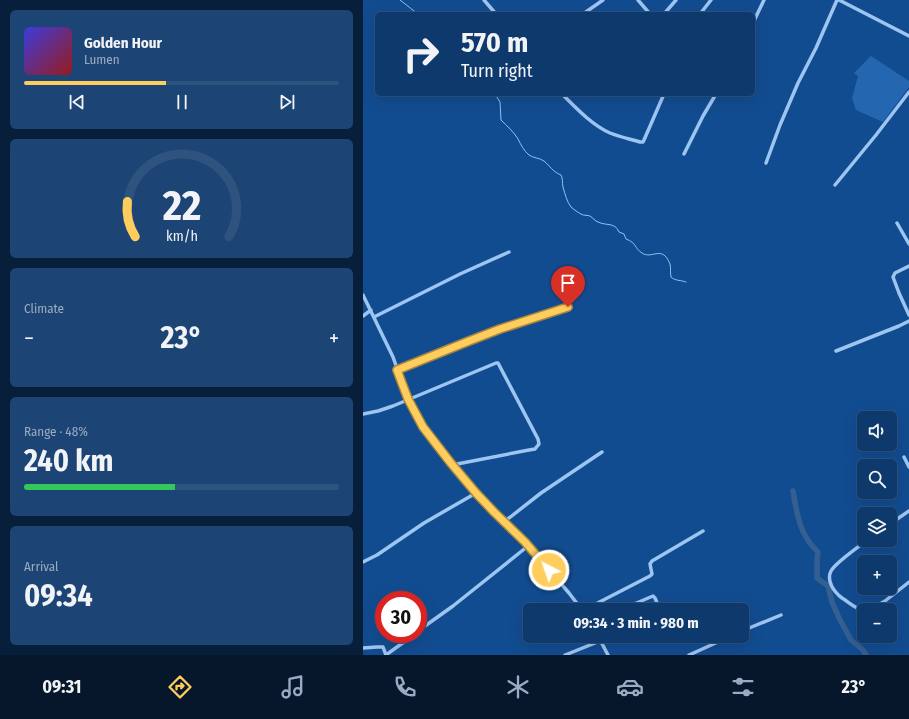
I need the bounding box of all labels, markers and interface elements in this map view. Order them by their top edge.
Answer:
text: 570 m [461,26,528,59]
icon: right [395,28,447,80]
text: Golden Hour [84,34,162,52]
text: Lumen [84,52,120,67]
text: Turn right [461,60,533,82]
icon: previous [66,91,88,113]
icon: pause [171,91,193,113]
icon: next [276,91,298,113]
text: 22 [161,180,201,230]
text: km/h [166,227,197,244]
pin [551,266,585,307]
icon: arrive [557,272,579,294]
text: Climate [24,301,64,316]
text: 23° [160,320,203,356]
text: − [24,325,34,352]
text: + [329,325,339,352]
map controls [857,411,897,643]
button: sound [857,411,897,451]
text: Range · 48% [24,424,88,439]
text: 240 km [24,443,114,479]
button: search [857,459,897,499]
button: layers [857,507,897,547]
position arrow [528,549,570,591]
button: + [857,555,897,595]
text: Arrival [24,559,58,574]
text: 09:34 [24,578,93,614]
speed limit sign: 30 [375,591,427,643]
button: − [857,603,897,643]
text: 09:34 · 3 min · 980 m [573,614,699,632]
icon: directions [166,673,194,701]
icon: music [279,673,307,701]
icon: phone [391,673,419,701]
icon: climate [504,673,532,701]
icon: car [616,673,644,701]
icon: filters [729,673,757,701]
text: 09:31 [42,676,81,698]
text: 23° [841,676,867,698]

